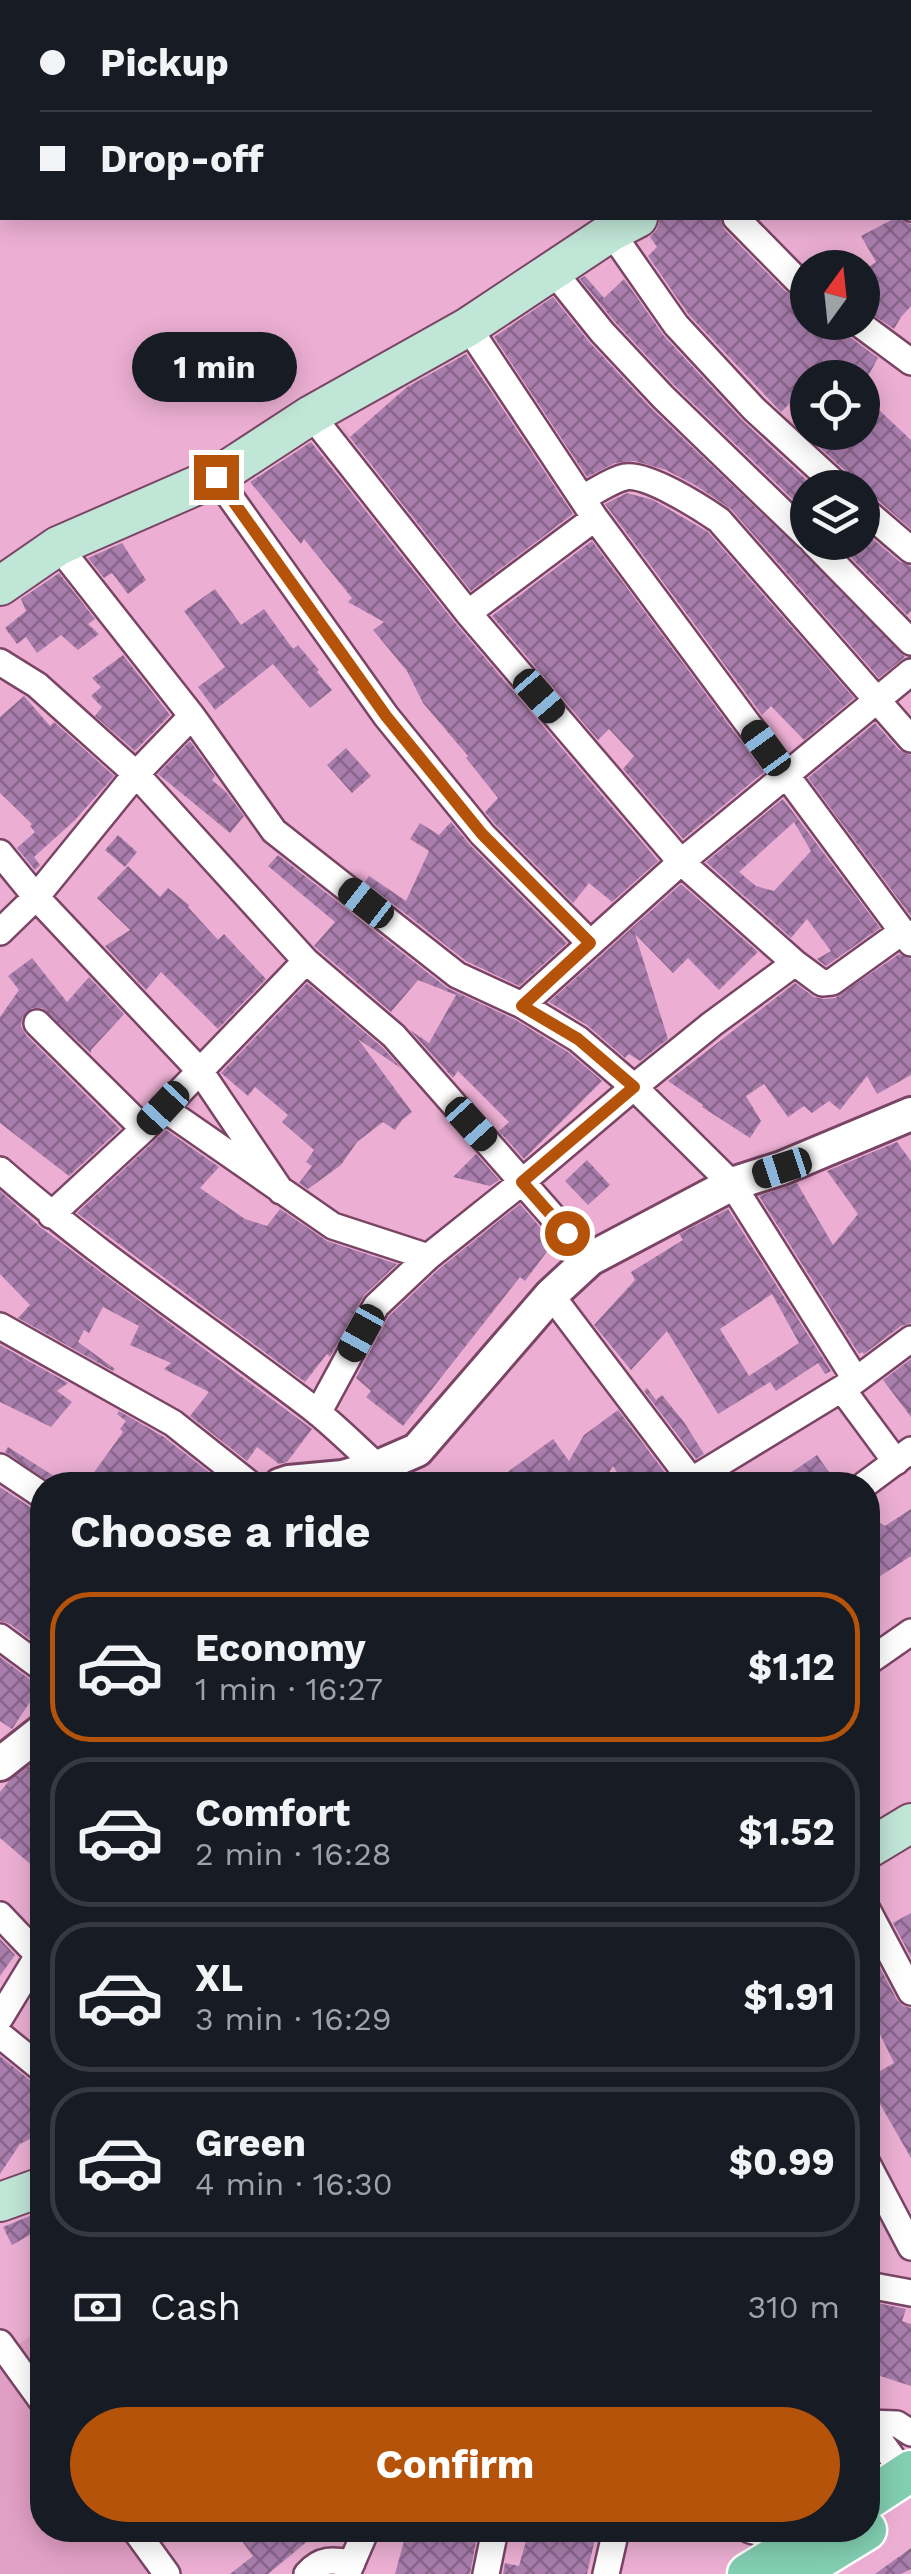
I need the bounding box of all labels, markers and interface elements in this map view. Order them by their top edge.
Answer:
text: Pickup [100,41,229,85]
text: Drop-off [100,137,264,181]
north arrow [790,250,880,340]
map controls [790,250,880,560]
callout: 1 min [134,332,298,402]
text: 1 min [173,348,256,386]
button: locate [790,360,880,450]
route end [194,455,239,500]
button: layers [790,470,880,560]
car [508,664,570,728]
car [736,715,796,781]
car [333,873,399,933]
car [132,1076,194,1140]
car [440,1092,502,1156]
car [749,1144,815,1192]
route start [545,1211,590,1256]
car [333,1299,389,1367]
text: Choose a ride [70,1505,370,1558]
icon: car [75,1622,165,1712]
text: Economy [195,1626,366,1670]
text: $1.12 [748,1645,835,1689]
text: 1 min · 16:27 [195,1670,383,1708]
icon: car [75,1787,165,1877]
text: Comfort [195,1791,350,1835]
text: $1.52 [738,1810,835,1854]
text: 2 min · 16:28 [195,1835,392,1873]
icon: car [75,1952,165,2042]
text: XL [195,1956,243,2000]
text: $1.91 [743,1975,835,2019]
text: 3 min · 16:29 [195,2000,392,2038]
icon: car [75,2117,165,2207]
text: Green [195,2121,306,2165]
text: $0.99 [729,2140,835,2184]
text: 4 min · 16:30 [195,2165,393,2203]
icon: cash [70,2280,125,2335]
text: Cash [150,2285,241,2329]
text: 310 m [748,2288,840,2326]
button: Confirm [70,2407,840,2522]

